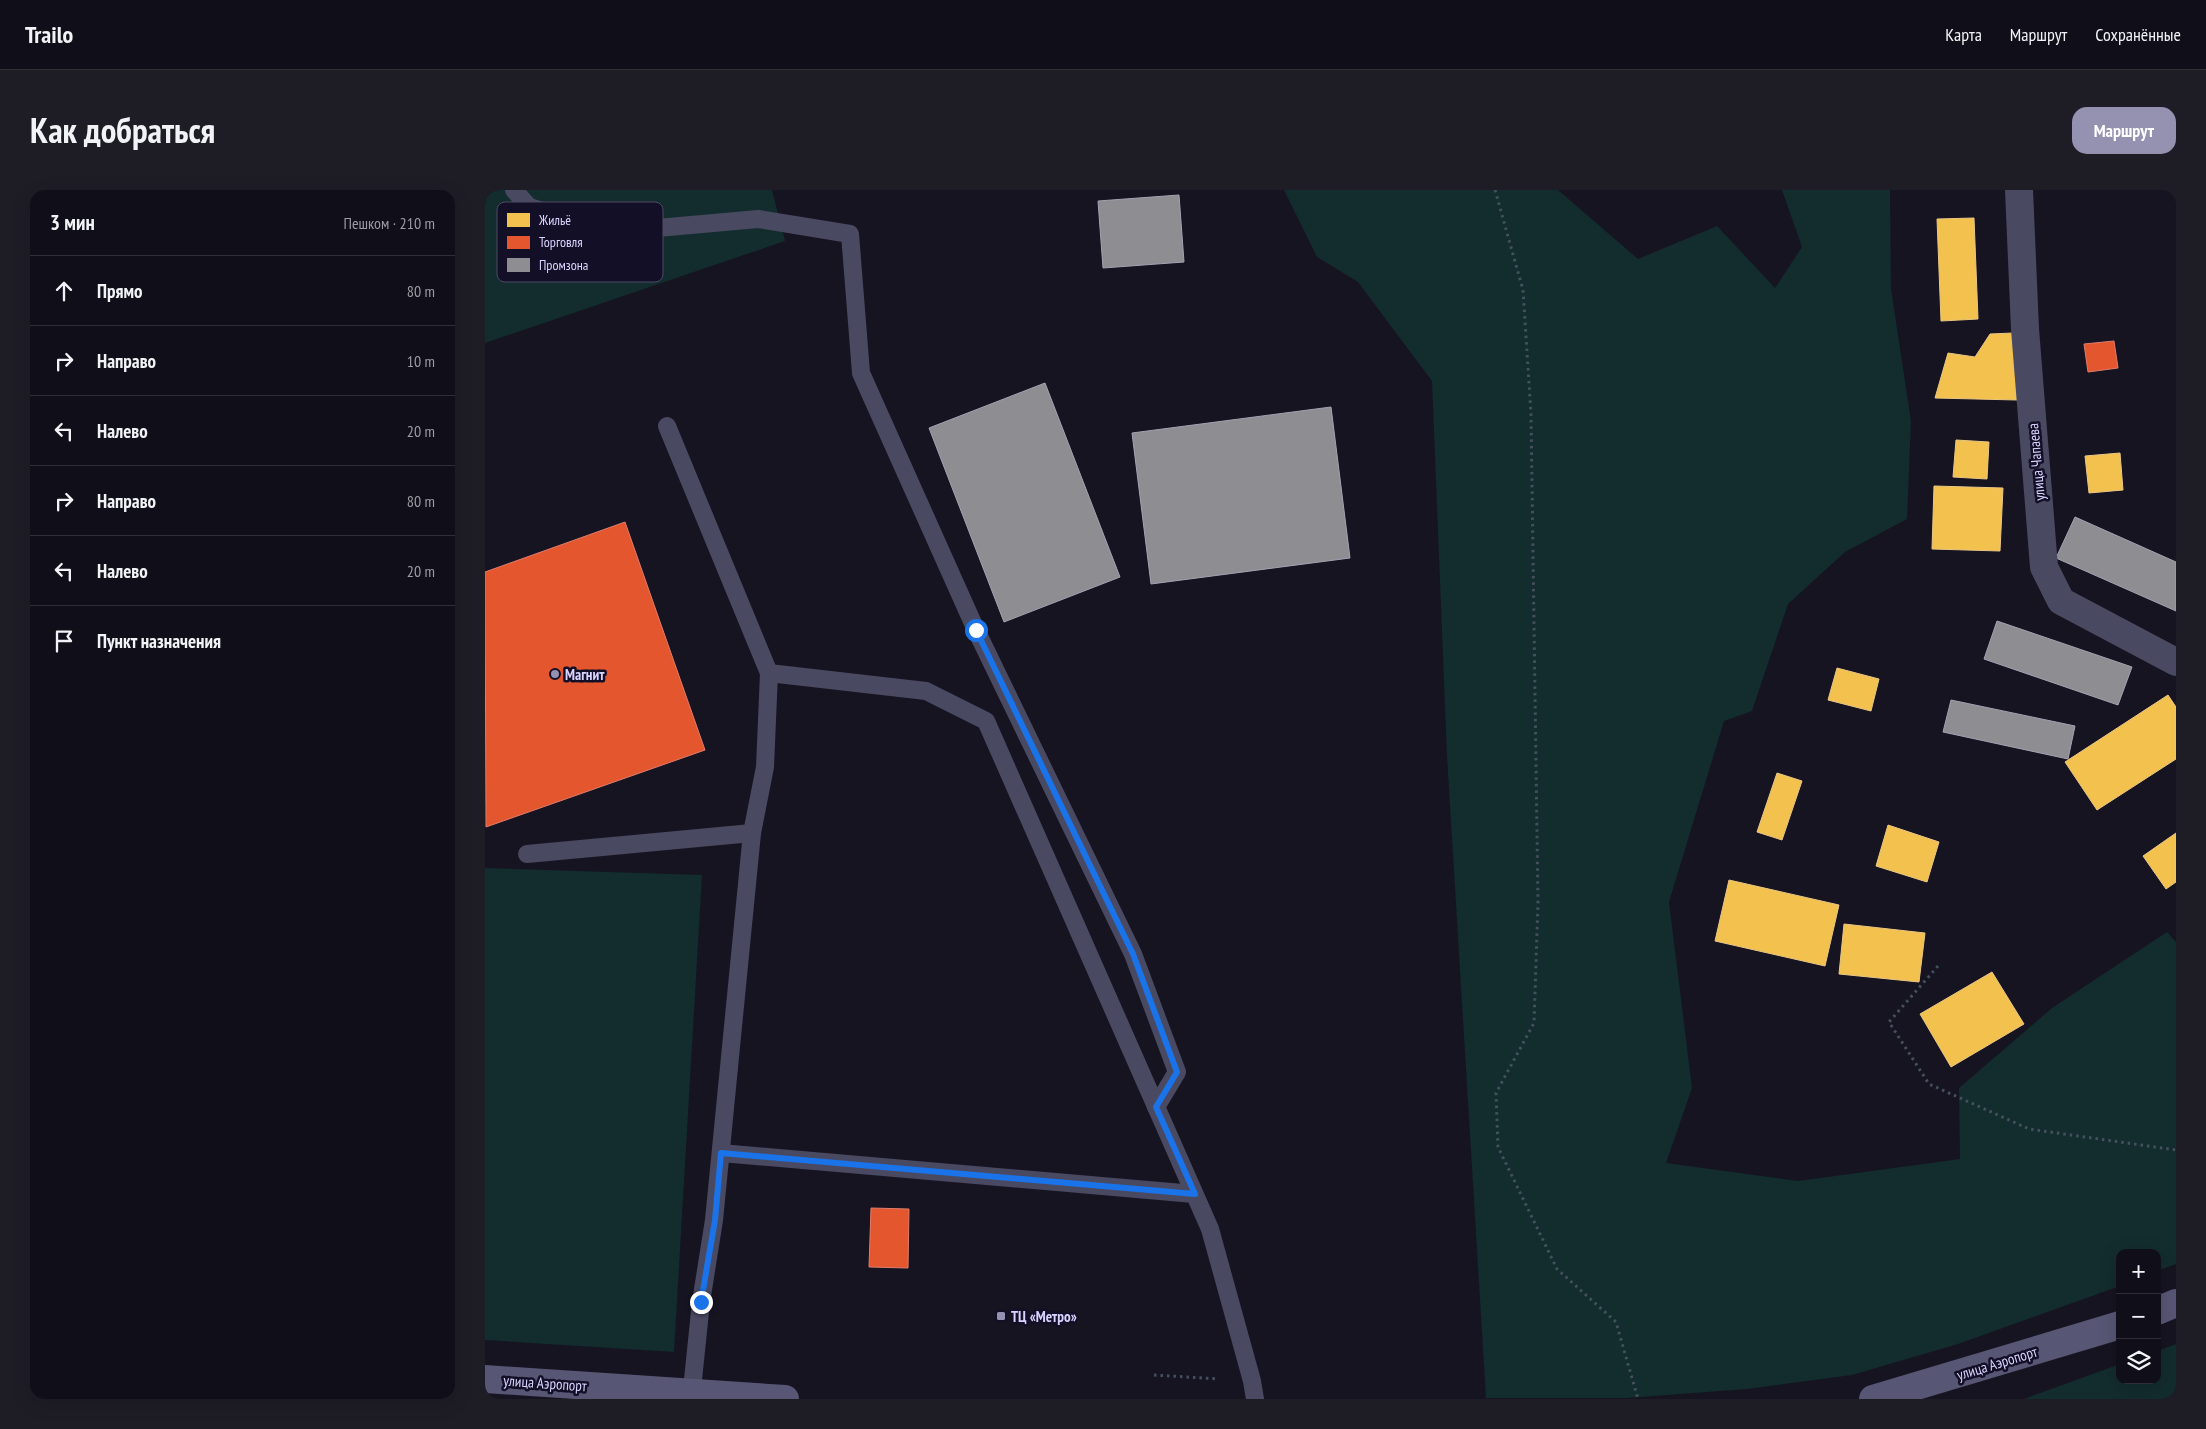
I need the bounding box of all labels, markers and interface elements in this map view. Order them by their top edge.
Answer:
text: Trailo [25,19,73,50]
text: Карта [1945,23,1982,46]
text: Маршрут [2010,23,2067,46]
text: Сохранённые [2095,23,2181,46]
text: Как добраться [30,107,215,153]
button: Маршрут [2072,107,2176,154]
legend [497,202,663,282]
text: 3 мин [50,209,95,236]
text: Жильё [538,211,571,229]
text: Пешком · 210 m [344,213,435,233]
text: Торговля [539,233,583,251]
text: Промзона [539,256,588,274]
icon: ahead [50,277,78,305]
text: Прямо [97,279,142,303]
text: 80 m [407,281,435,301]
icon: right [50,347,78,375]
text: Направо [97,349,156,373]
text: 10 m [407,351,435,371]
icon: left [50,417,78,445]
text: Налево [97,419,148,443]
text: 20 m [407,421,435,441]
street label: улица Чапаева [2023,422,2049,502]
icon: right [50,487,78,515]
text: Направо [97,489,156,513]
text: 80 m [407,491,435,511]
icon: left [50,557,78,585]
text: Налево [97,559,148,583]
text: 20 m [407,561,435,581]
route start [965,619,988,642]
icon: arrive [50,627,78,655]
text: Пункт назначения [97,629,221,653]
place label: Магнит [565,665,605,684]
marker: Магнит [549,668,561,680]
map controls [2116,1249,2161,1384]
button: + [2116,1249,2161,1294]
route end [690,1291,713,1314]
button: − [2116,1294,2161,1339]
place label: ТЦ «Метро» [1011,1307,1077,1326]
marker: ТЦ «Метро» [995,1310,1007,1322]
button: layers [2116,1339,2161,1384]
street label: улица Аэропорт [1954,1342,2040,1384]
street label: улица Аэропорт [503,1371,587,1395]

